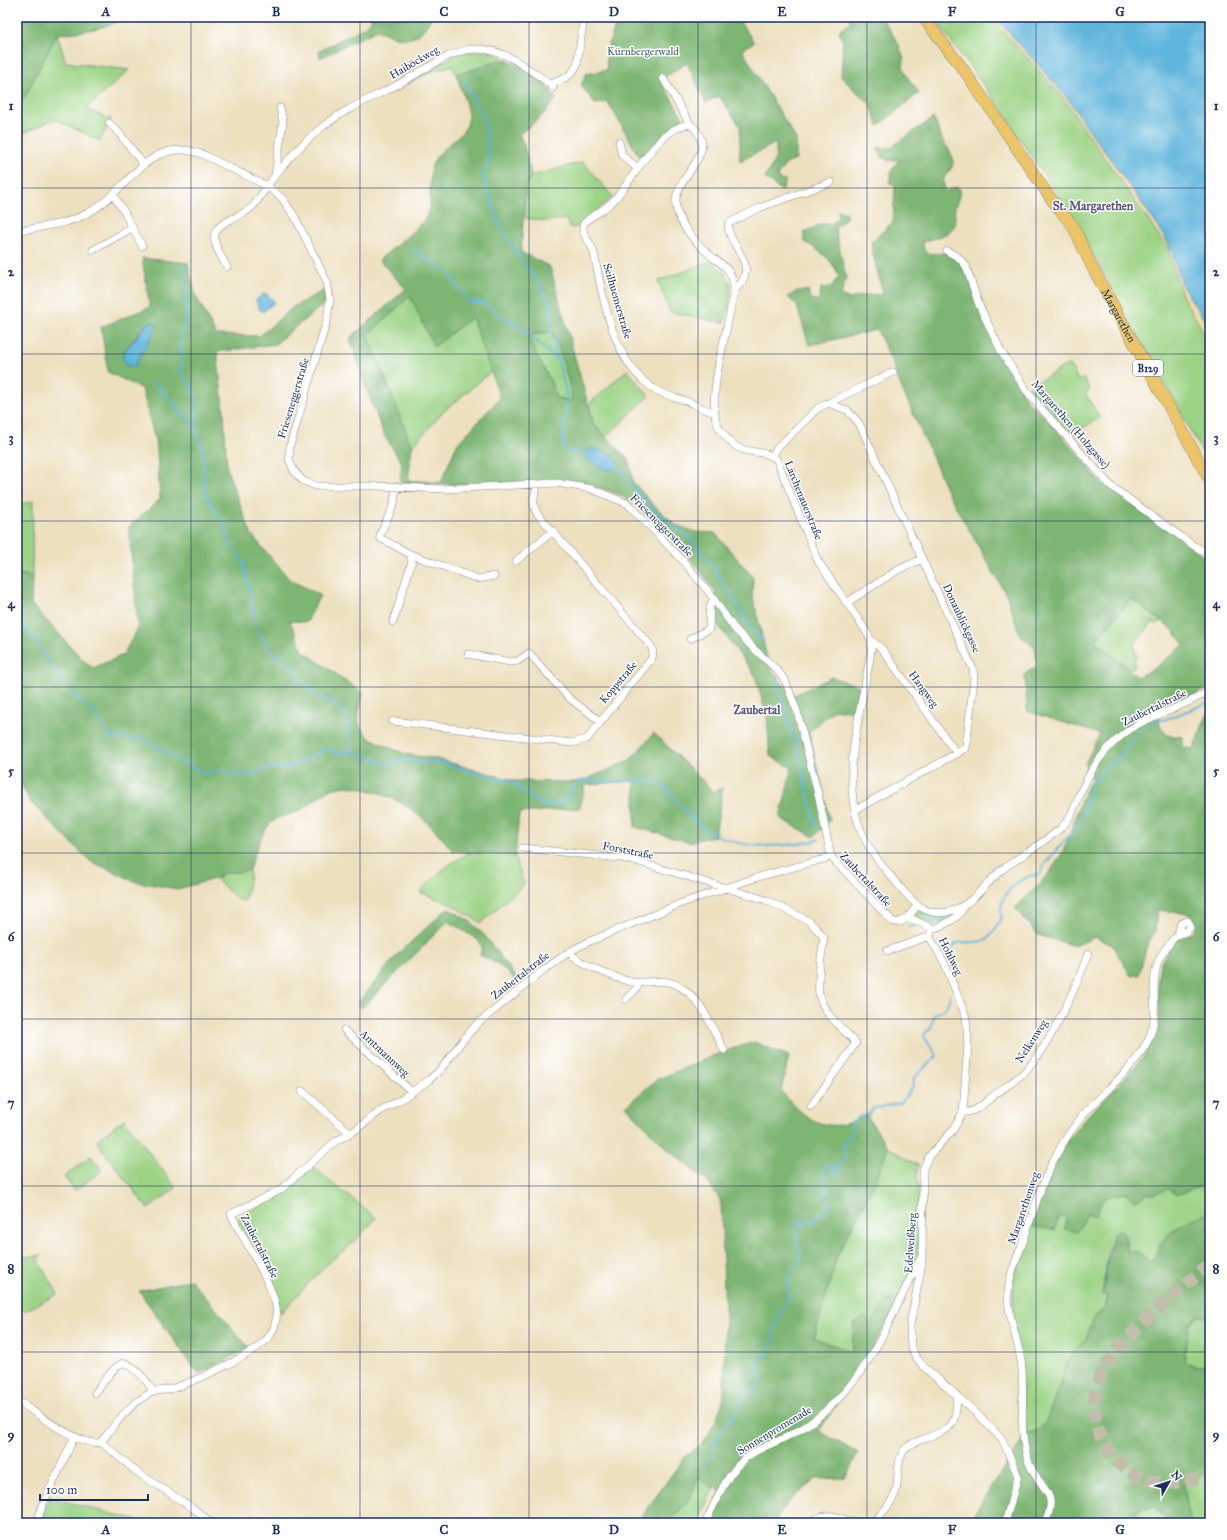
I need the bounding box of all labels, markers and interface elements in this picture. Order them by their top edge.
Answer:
text: A [101,4,111,20]
text: B [272,4,281,20]
text: C [440,4,449,20]
text: D [609,4,619,20]
text: E [777,4,787,20]
text: F [948,4,957,20]
text: G [1115,4,1125,20]
street label: Haiböckweg [387,43,442,82]
park label: Kürnbergerwald [607,45,679,58]
text: 1 [8,98,14,114]
text: 1 [1213,98,1219,114]
district label: St. Margarethen [1053,199,1134,214]
street label: Seilhuemerstraße [600,262,635,341]
text: 2 [8,264,15,280]
text: 2 [1213,264,1220,280]
street label: Margarethen [1098,287,1138,345]
street label: Frieseneggerstraße [275,356,312,440]
road number: B129 [1133,360,1163,376]
street label: Margarethen (Holzgasse) [1029,377,1113,471]
text: 3 [8,430,14,446]
text: 3 [1213,430,1219,446]
street label: Lärchenauerstraße [782,459,826,542]
street label: Frieseneggerstraße [627,491,696,560]
street label: Donaublickgasse [940,582,983,655]
text: 4 [7,596,15,612]
text: 4 [1212,596,1220,612]
street label: Koppstraße [597,658,640,706]
street label: Hangweg [906,668,942,711]
street label: Zaubertalstraße [1120,686,1189,729]
district label: Zaubertal [734,703,781,717]
text: 5 [8,763,15,779]
text: 5 [1213,763,1220,779]
street label: Forststraße [601,839,655,862]
street label: Zaubertalstraße [837,849,895,910]
text: 6 [8,929,16,945]
text: 6 [1213,929,1221,945]
street label: Hohlweg [936,935,966,978]
street label: Zaubertalstraße [489,949,552,1002]
street label: Nelkenweg [1013,1016,1051,1065]
street label: Amtmannweg [356,1026,413,1080]
text: 7 [8,1095,15,1111]
text: 7 [1213,1095,1220,1111]
street label: Margarethenweg [1005,1169,1042,1246]
street label: Zaubertalstraße [238,1212,281,1281]
street label: Edelweißberg [902,1212,919,1274]
text: 8 [8,1261,15,1277]
text: 8 [1213,1261,1220,1277]
street label: Sonnenpromenade [735,1403,814,1458]
text: 9 [8,1427,15,1443]
text: 9 [1213,1427,1220,1443]
north arrow [1149,1462,1189,1502]
text: N [1168,1468,1185,1484]
scale bar [40,1476,148,1502]
text: 100 m [46,1483,77,1497]
text: A [101,1522,111,1538]
text: B [272,1522,281,1538]
text: C [440,1522,449,1538]
text: D [609,1522,619,1538]
text: E [777,1522,787,1538]
text: F [948,1522,957,1538]
text: G [1115,1522,1125,1538]

